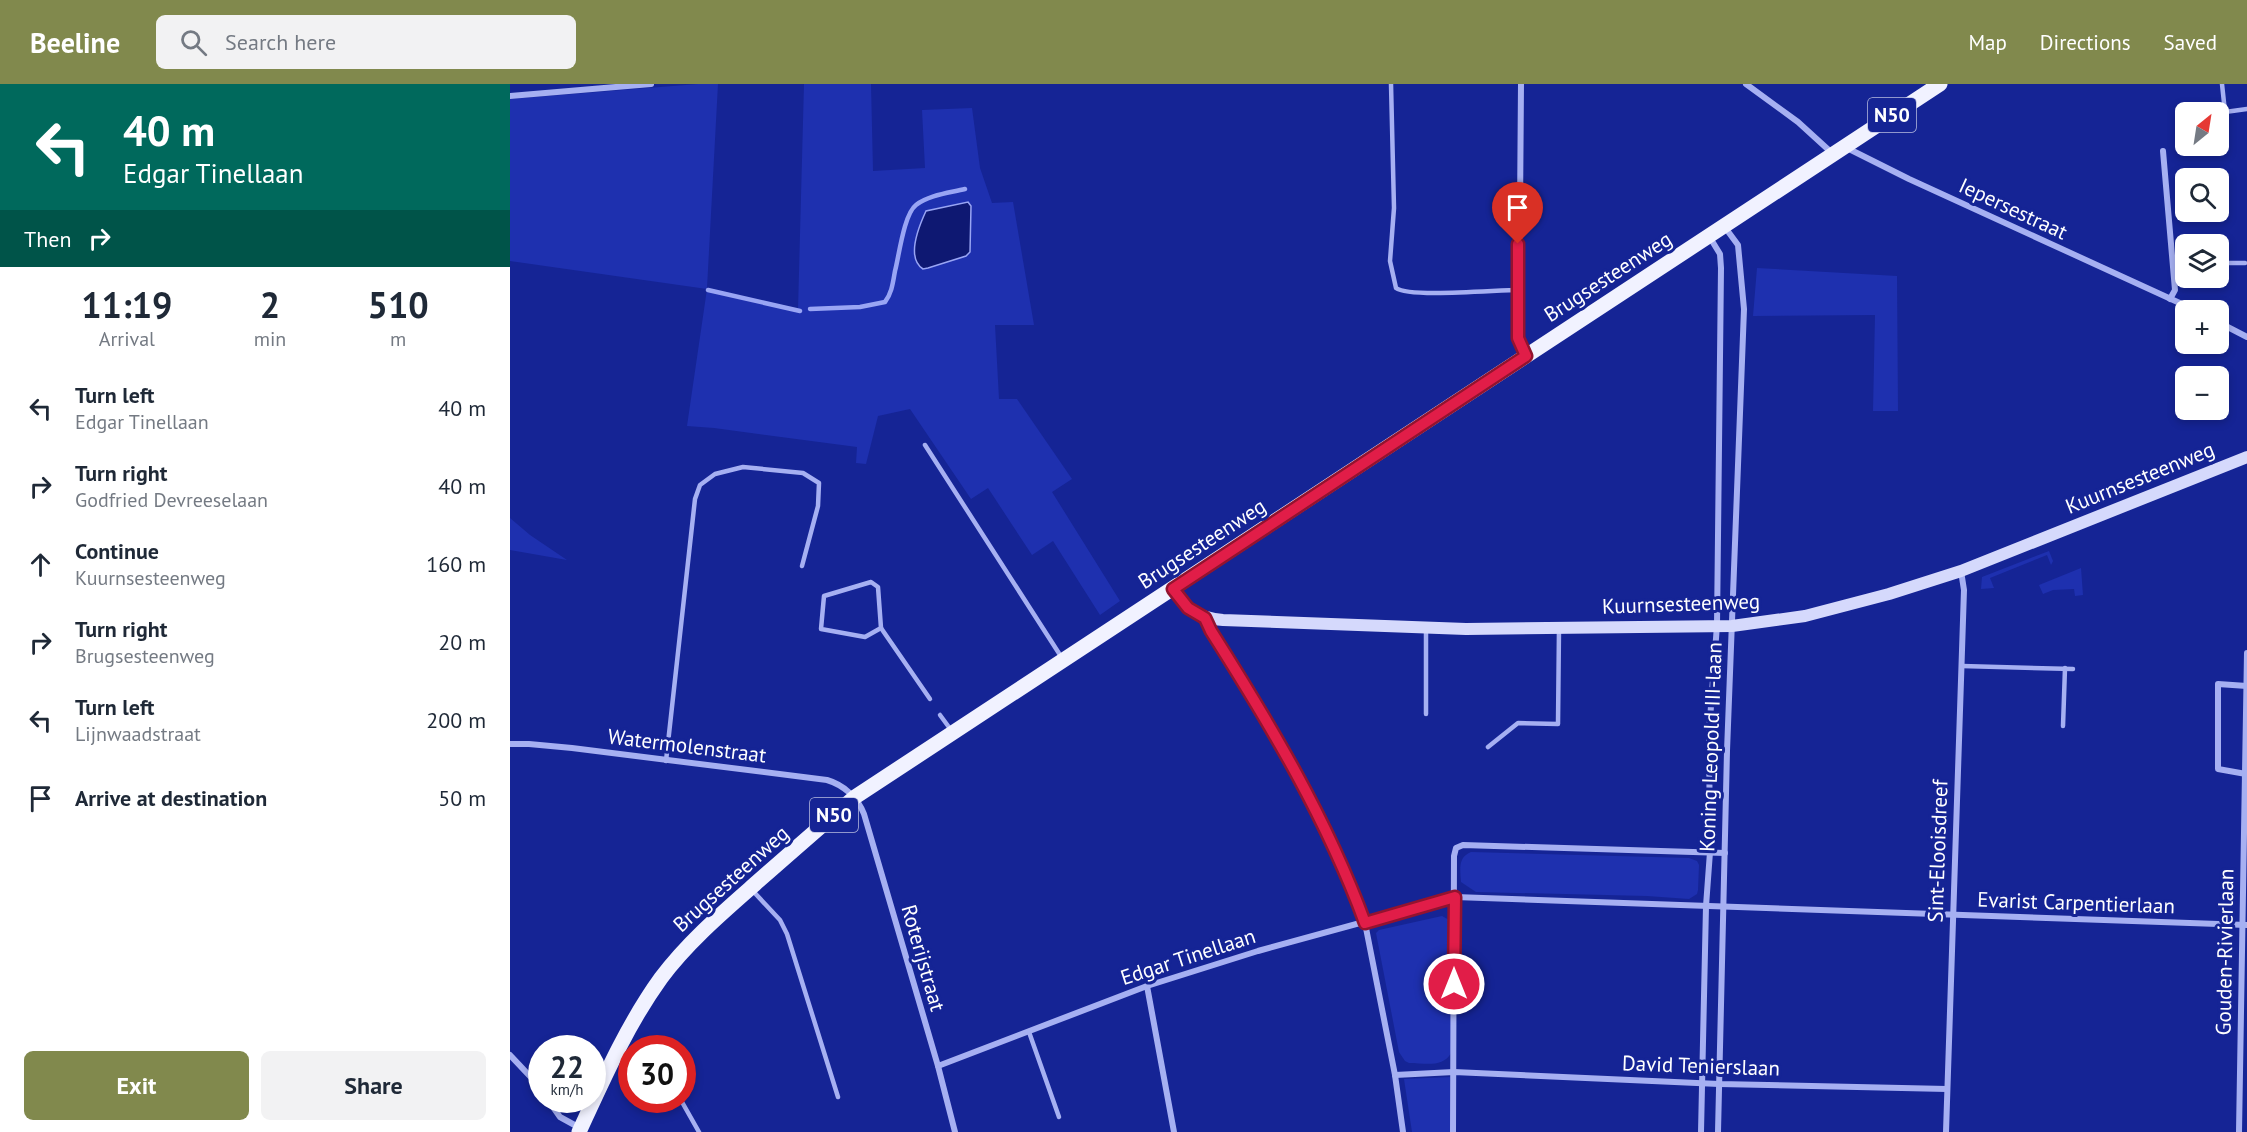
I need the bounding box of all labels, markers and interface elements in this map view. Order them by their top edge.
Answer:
search box [156,15,576,69]
text: Beeline [30,24,120,61]
icon: search [177,26,210,59]
text: Search here [225,28,336,56]
text: Map [1968,29,2007,56]
text: Directions [2040,29,2131,56]
text: Saved [2164,29,2217,56]
road number: N50 [1868,98,1916,132]
north arrow [2175,102,2229,156]
map controls [2175,102,2229,420]
text: 40 m [123,103,215,158]
icon: left [24,108,102,186]
text: Edgar Tinellaan [123,156,303,190]
button: search [2175,168,2229,222]
street label: Iepersestraat [1955,172,2072,245]
pin [1492,182,1543,244]
icon: arrive [1501,191,1534,224]
icon: right [83,222,116,255]
text: Then [24,225,71,253]
street label: Brugsesteenweg [1539,225,1677,328]
button: layers [2175,234,2229,288]
text: 11:19 [81,281,173,328]
text: 2 [260,281,280,328]
text: 510 [368,281,429,328]
button: + [2175,300,2229,354]
text: Arrival [99,326,155,352]
text: min [254,326,286,352]
text: m [390,326,406,352]
button: − [2175,366,2229,420]
text: Turn left [75,381,155,409]
icon: left [24,392,57,425]
text: 40 m [438,394,486,422]
text: Edgar Tinellaan [75,409,209,435]
street label: Kuurnsesteenweg [2061,435,2218,520]
text: Turn right [75,459,167,487]
icon: right [24,470,57,503]
text: 40 m [438,472,486,500]
text: Godfried Devreeselaan [75,487,268,513]
street label: Brugsesteenweg [1133,492,1271,595]
text: Continue [75,537,159,565]
icon: ahead [24,548,57,581]
text: 160 m [426,550,486,578]
text: Kuurnsesteenweg [75,565,226,591]
street label: Kuurnsesteenweg [1601,587,1761,620]
text: Turn right [75,615,167,643]
icon: right [24,626,57,659]
text: 20 m [438,628,486,656]
street label: Koning Leopold III-laan [1693,642,1728,852]
text: Brugsesteenweg [75,643,215,669]
text: Turn left [75,693,155,721]
icon: left [24,704,57,737]
text: 200 m [426,706,486,734]
text: Lijnwaadstraat [75,721,201,747]
street label: Watermolenstraat [606,722,768,769]
street label: Sint-Elooisdreef [1922,778,1954,923]
icon: arrive [24,782,57,815]
text: Arrive at destination [75,784,267,812]
text: 50 m [438,784,486,812]
road number: N50 [810,798,858,832]
street label: Brugsesteenweg [667,819,794,938]
street label: Gouden-Rivierlaan [2210,868,2239,1036]
street label: Evarist Carpentierlaan [1977,886,2175,919]
street label: Roterijstraat [895,901,952,1014]
street label: Edgar Tinellaan [1117,922,1259,991]
position arrow [1422,952,1486,1016]
speed limit sign: 30 [618,1035,696,1113]
text: 22 [550,1047,584,1086]
street label: David Tenierslaan [1622,1049,1780,1082]
button: Exit [24,1051,249,1120]
button: Share [261,1051,486,1120]
text: km/h [551,1080,583,1099]

